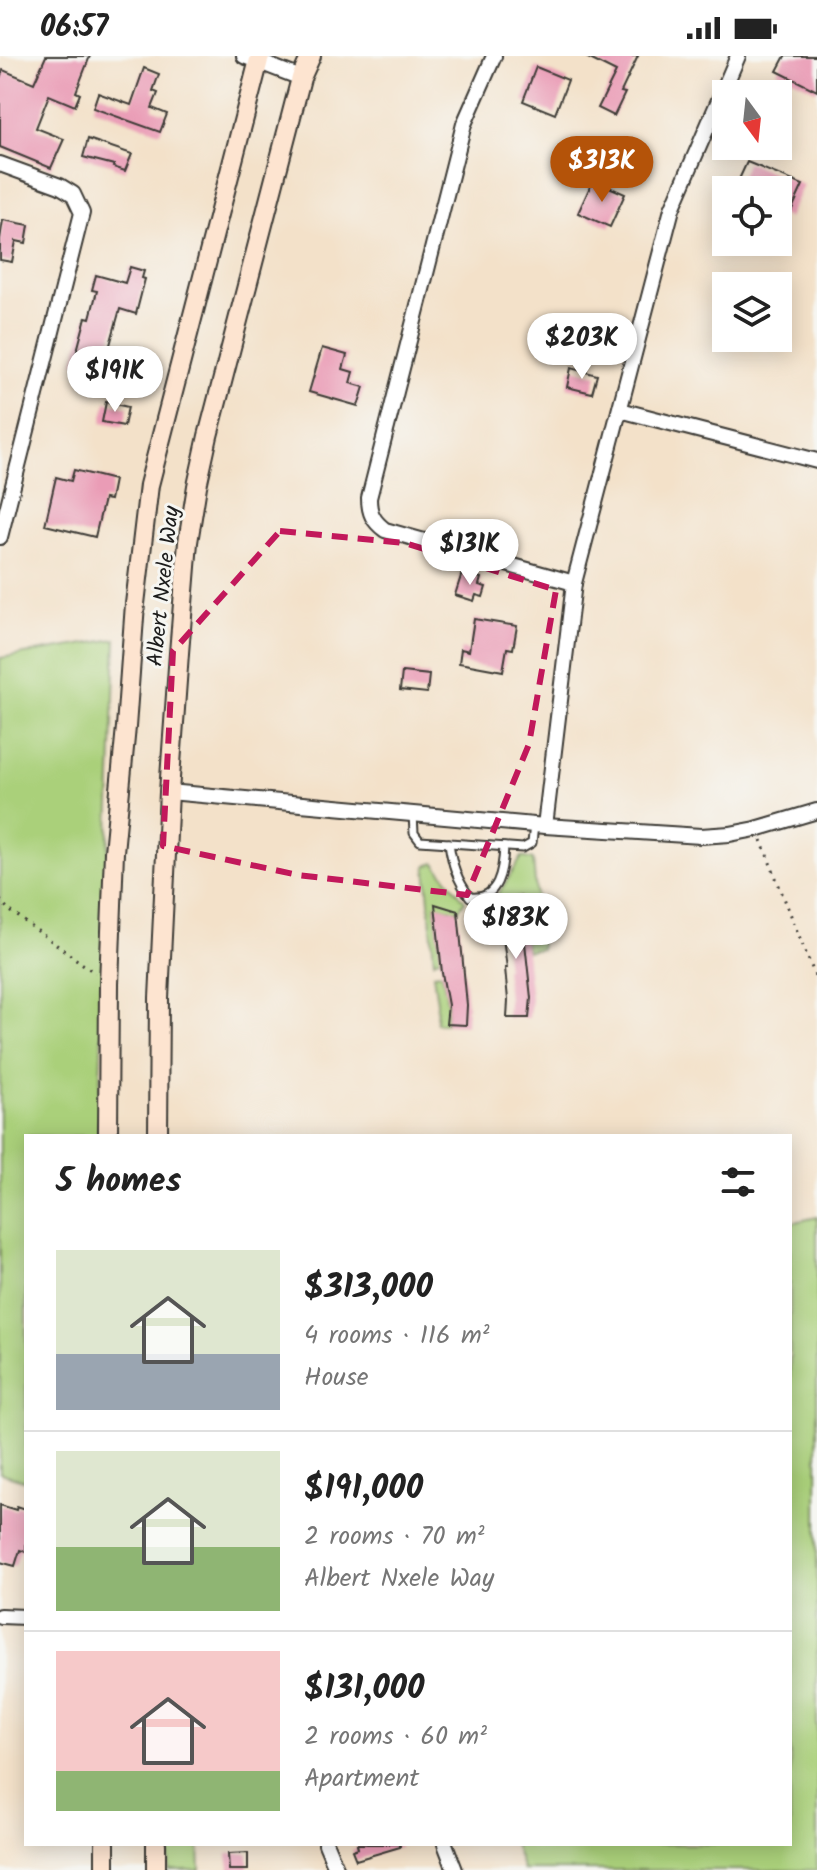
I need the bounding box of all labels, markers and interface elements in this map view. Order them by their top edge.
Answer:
text: 06:57 [40,4,108,52]
north arrow [712,80,792,160]
map controls [712,80,792,352]
pin: $313K [546,136,658,204]
text: $313K [568,141,636,183]
button: locate [712,176,792,256]
button: layers [712,272,792,352]
pin: $203K [526,313,638,381]
text: $203K [545,318,619,360]
pin: $191K [59,346,171,414]
text: $191K [85,351,145,393]
street label: Albert Nxele Way [139,504,190,668]
pin: $131K [414,519,526,587]
text: $131K [440,524,500,566]
pin: $183K [460,893,572,961]
text: $183K [482,898,550,940]
text: 5 homes [56,1155,181,1209]
icon: filters [716,1160,760,1204]
text: $313,000 [304,1261,433,1315]
icon: home [120,1282,216,1378]
text: 4 rooms · 116 m² [304,1315,490,1357]
text: House [304,1357,368,1399]
text: $191,000 [304,1462,423,1516]
icon: home [120,1483,216,1579]
text: 2 rooms · 70 m² [304,1516,485,1558]
text: Albert Nxele Way [304,1558,494,1600]
text: $131,000 [304,1662,425,1716]
icon: home [120,1683,216,1779]
text: 2 rooms · 60 m² [304,1716,487,1758]
text: Apartment [304,1758,419,1800]

